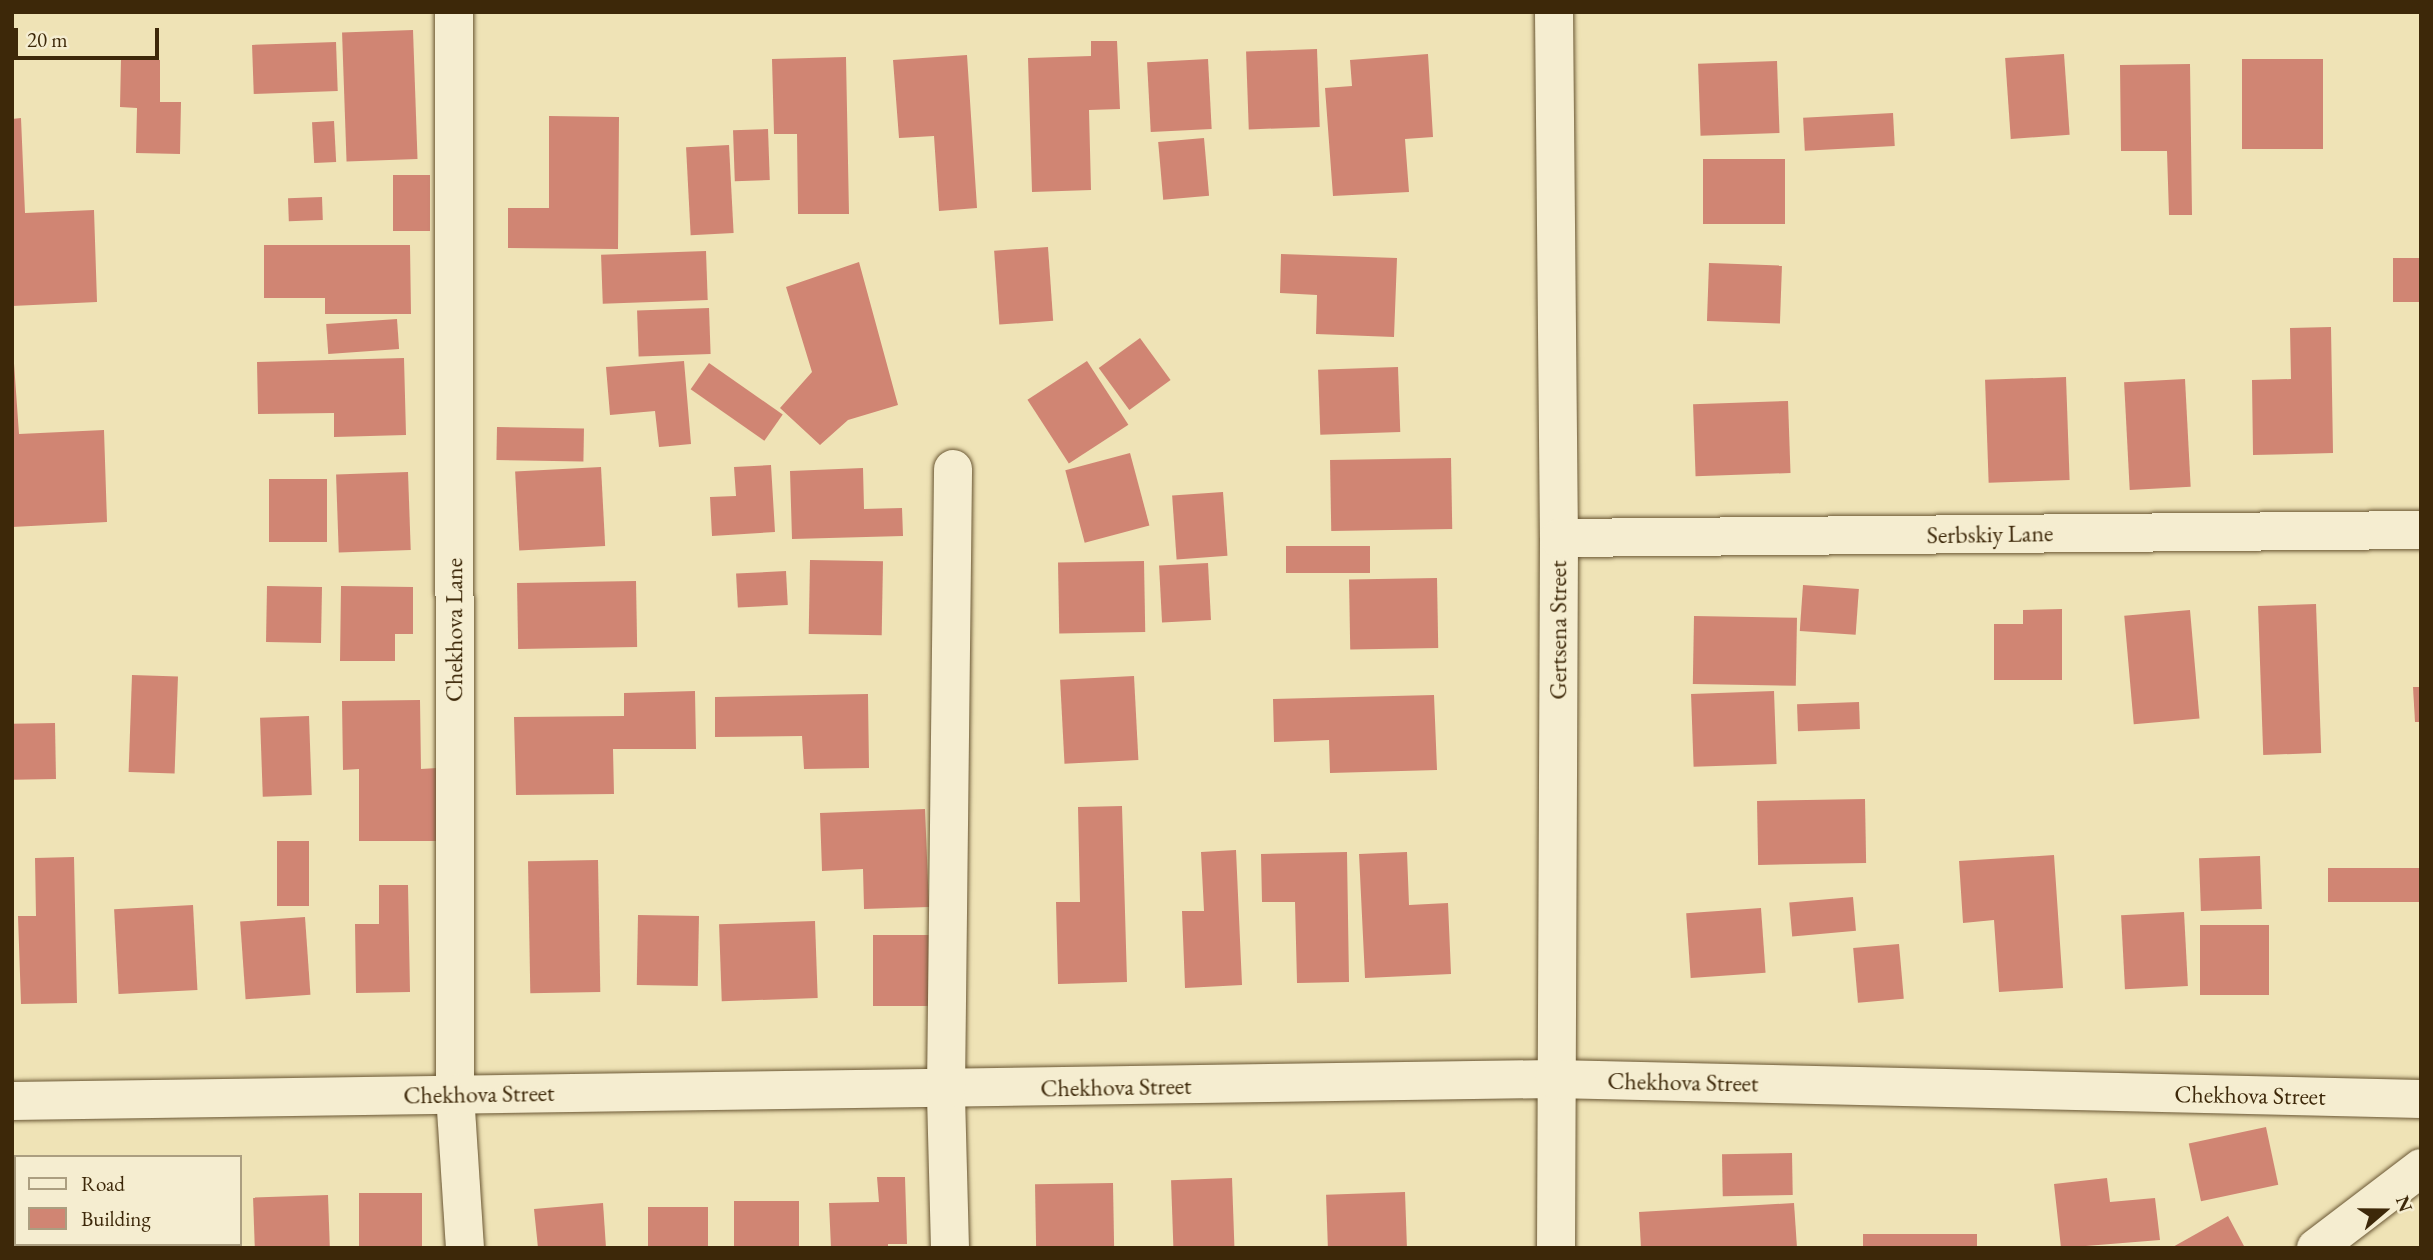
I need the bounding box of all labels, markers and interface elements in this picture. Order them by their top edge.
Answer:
scale bar [18,14,163,58]
text: 20 m [27,26,68,53]
street label: Serbskiy Lane [1926,518,2054,550]
street label: Chekhova Lane [440,558,468,702]
street label: Gertsena Street [1544,560,1572,700]
street label: Chekhova Street [1607,1066,1759,1098]
street label: Chekhova Street [1040,1071,1192,1103]
street label: Chekhova Street [403,1078,555,1110]
street label: Chekhova Street [2174,1079,2326,1111]
legend [14,1155,242,1246]
text: Road [81,1170,125,1197]
north arrow [2349,1176,2419,1246]
text: N [2390,1192,2419,1215]
text: Building [81,1205,151,1232]

